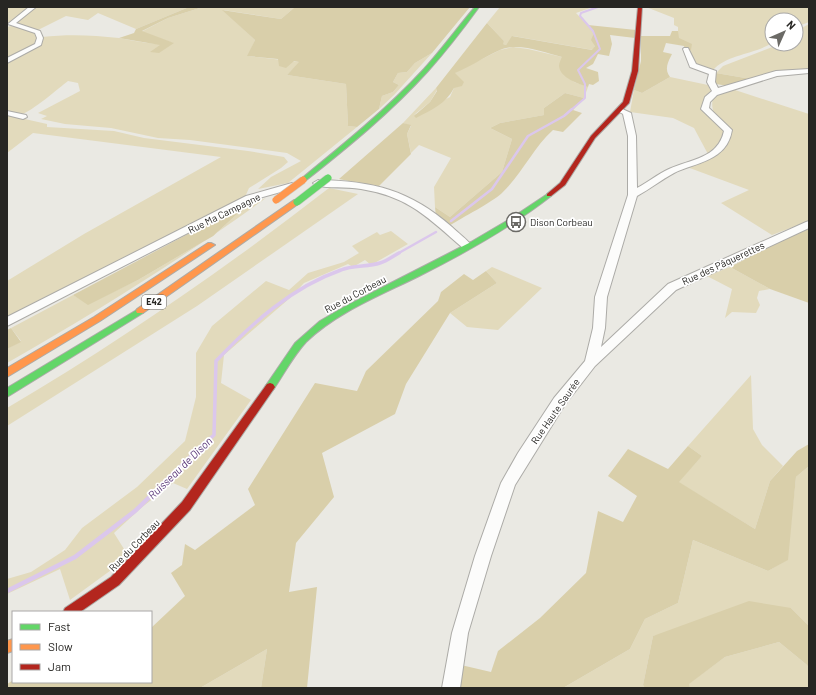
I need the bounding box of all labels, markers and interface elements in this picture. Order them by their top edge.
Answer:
north arrow [764,12,804,52]
text: N [784,17,799,32]
street label: Rue Ma Campagne [186,190,262,236]
bus stop icon: Dison Corbeau [505,211,527,233]
place label: Dison Corbeau [530,216,593,228]
street label: Rue des Pâquerettes [680,239,766,287]
street label: Rue du Corbeau [322,273,388,315]
road number: E42 [142,295,166,309]
street label: Rue Haute Saurée [528,376,582,446]
water label: Ruisseau de Dison [145,434,215,502]
street label: Rue du Corbeau [106,516,162,574]
legend [12,611,152,683]
text: Fast [48,619,71,633]
text: Slow [48,639,73,653]
text: Jam [48,659,71,673]

